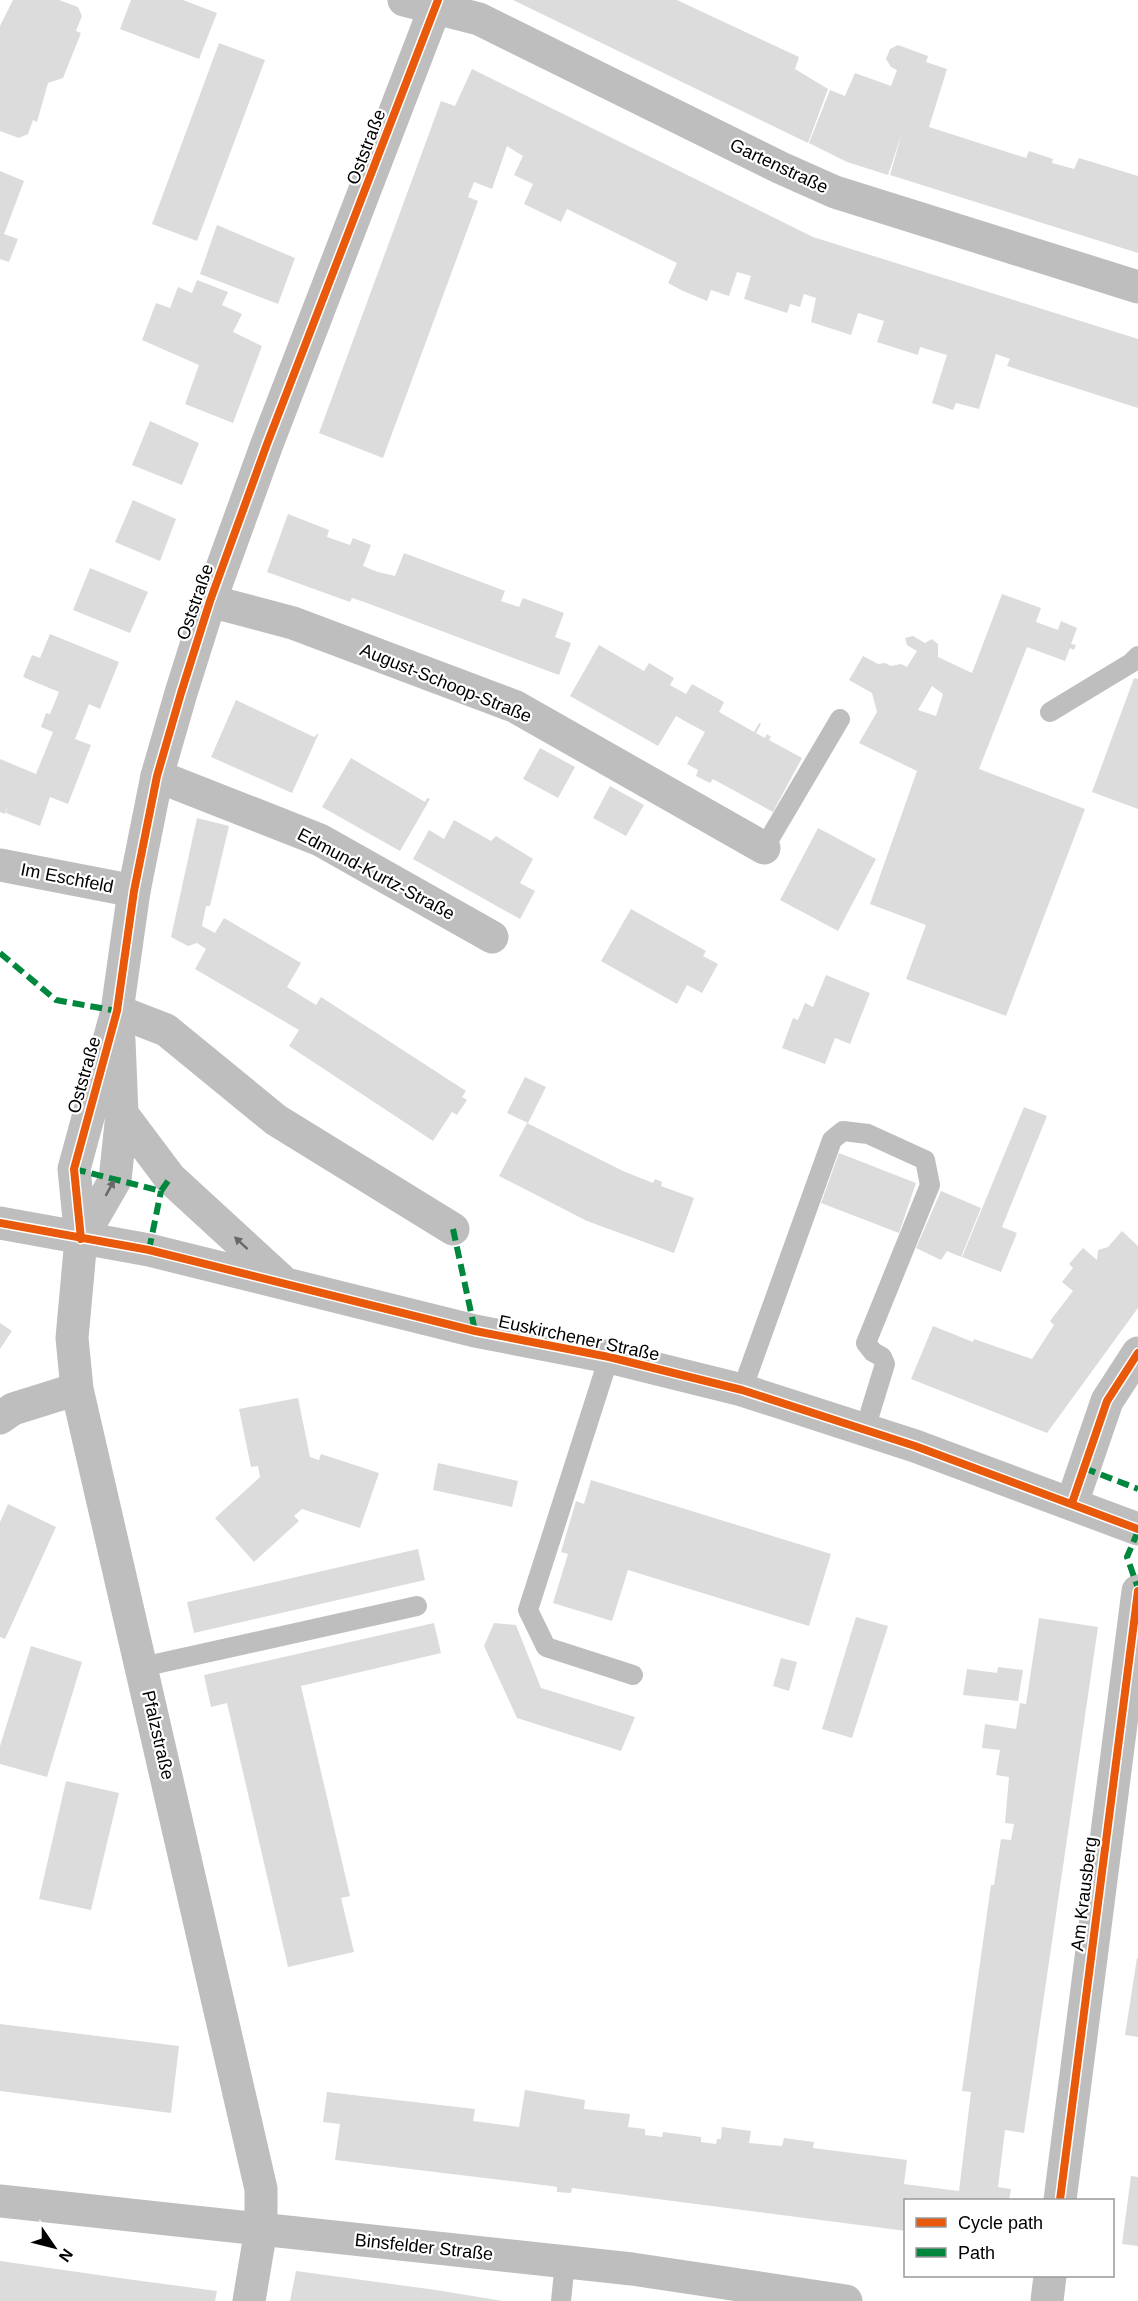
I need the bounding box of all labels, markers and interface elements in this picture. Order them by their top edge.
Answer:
street label: Oststraße [343,107,389,187]
street label: Gartenstraße [727,135,831,197]
street label: Oststraße [173,561,217,643]
street label: August-Schoop-Straße [357,639,535,727]
street label: Edmund-Kurtz-Straße [294,824,458,924]
street label: Im Eschfeld [19,859,115,897]
street label: Oststraße [63,1034,105,1116]
one-way arrow [105,1180,116,1196]
one-way arrow [234,1237,248,1251]
street label: Euskirchener Straße [497,1311,661,1365]
street label: Pfalzstraße [138,1688,178,1782]
street label: Am Krausberg [1067,1836,1101,1952]
legend [904,2199,1114,2277]
text: Cycle path [958,2213,1043,2233]
north arrow [24,2217,84,2277]
street label: Binsfelder Straße [354,2230,494,2264]
text: Path [958,2243,995,2263]
text: N [56,2246,76,2265]

